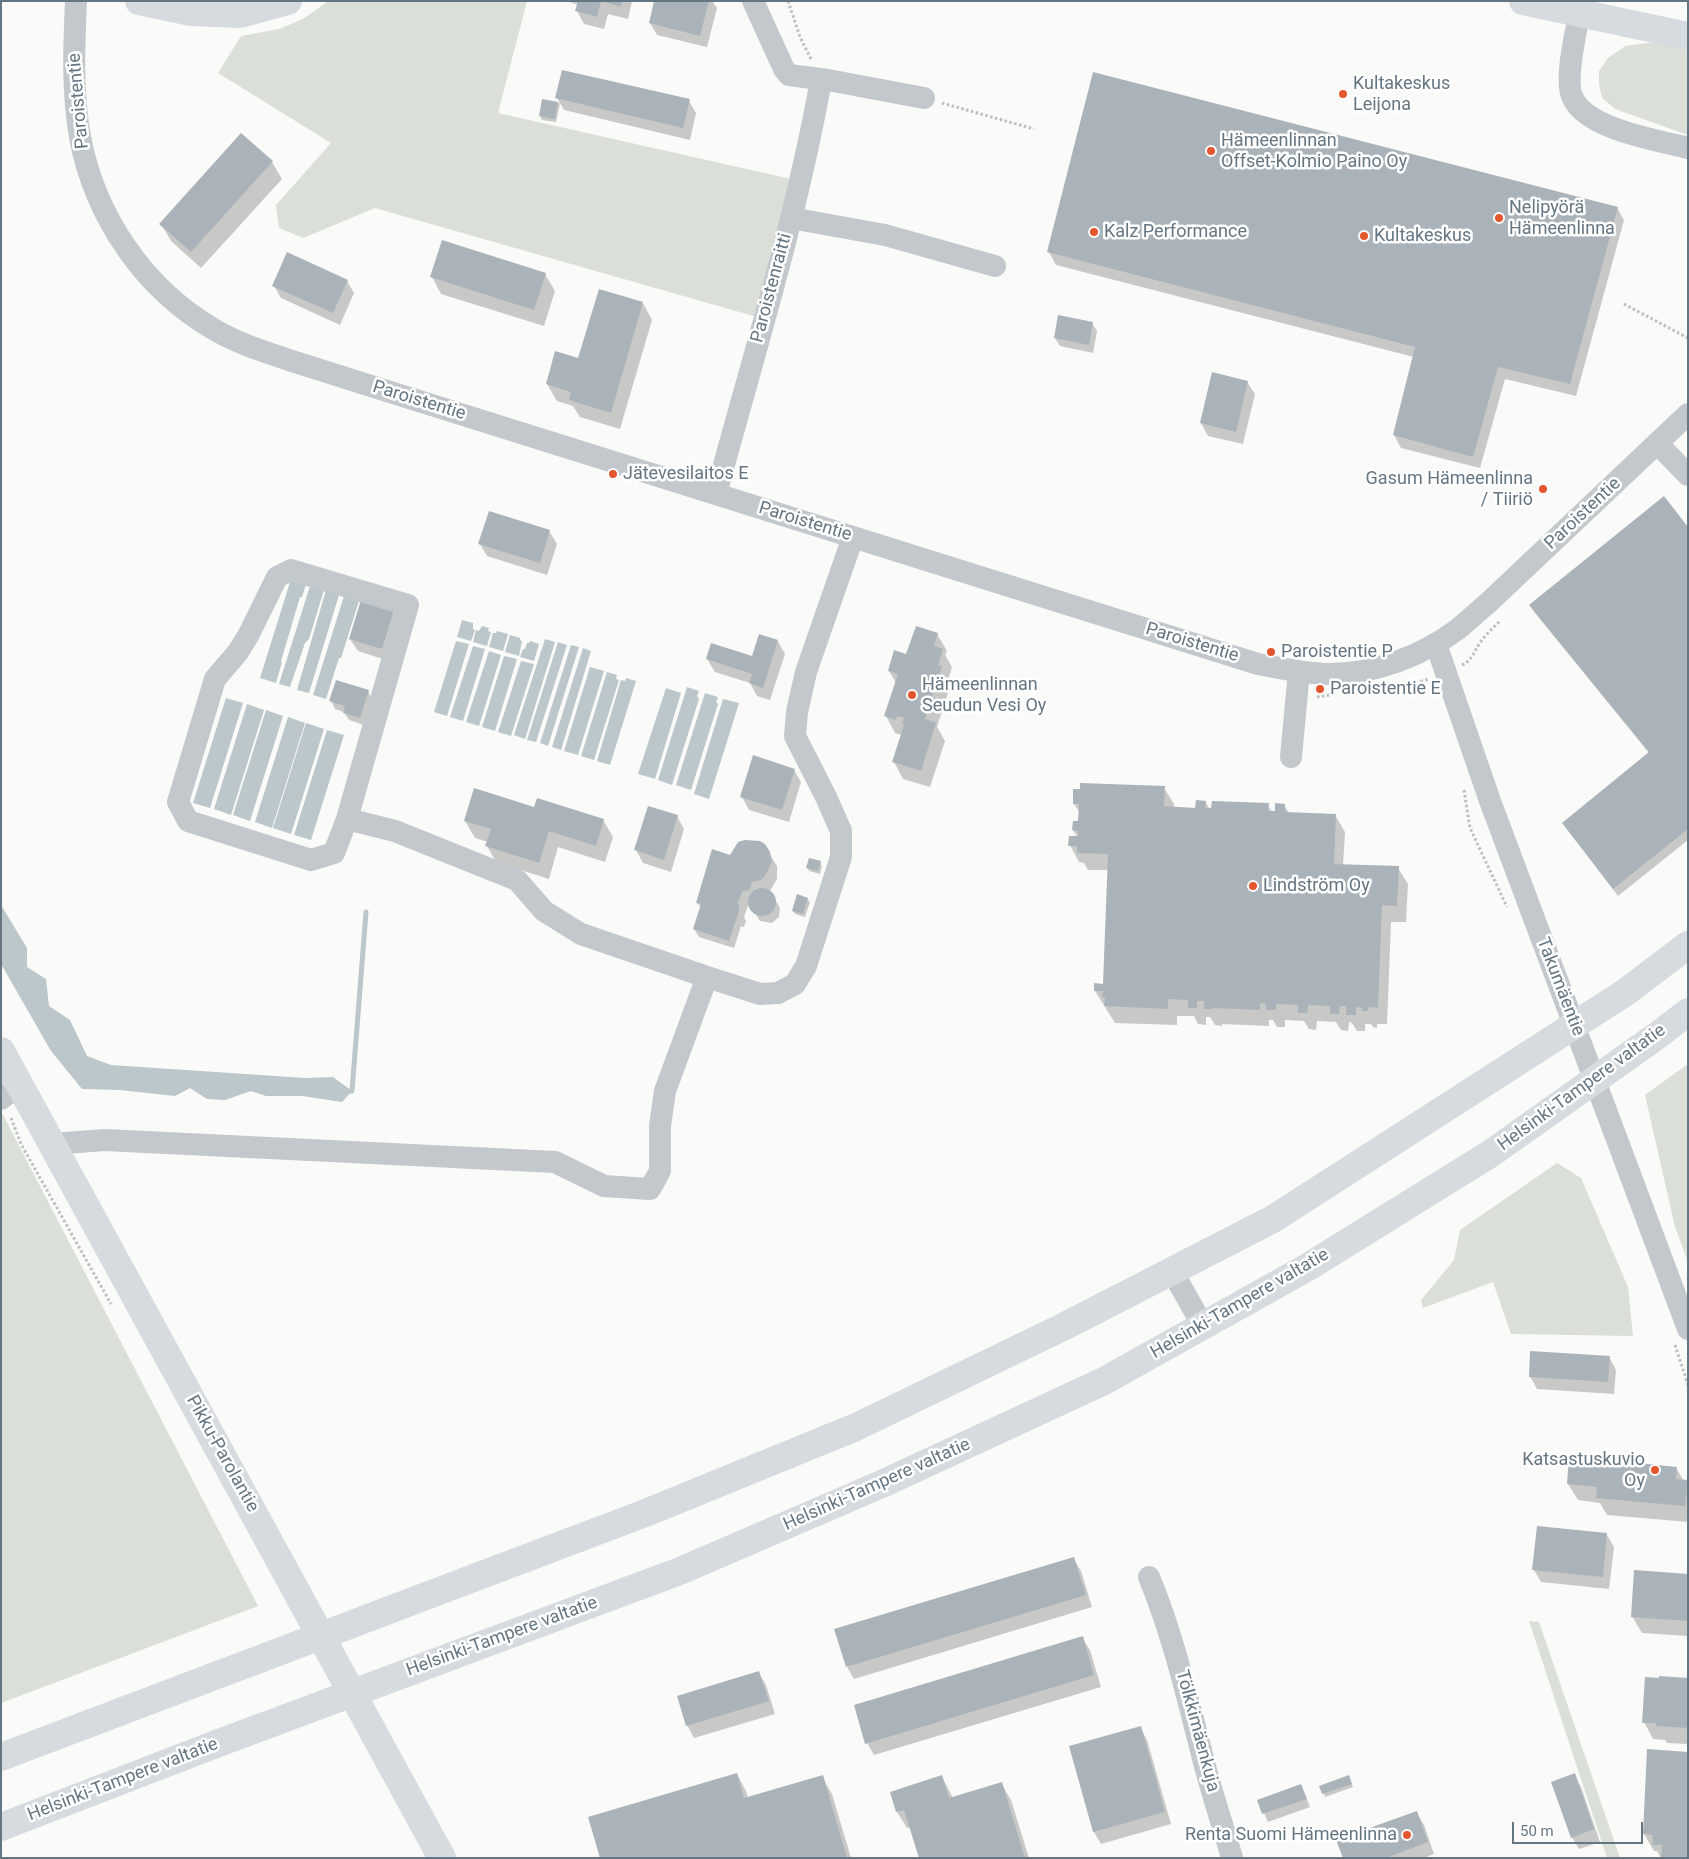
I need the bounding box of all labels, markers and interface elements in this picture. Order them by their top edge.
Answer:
street label: Paroistentie [64,52,94,150]
place label: Kultakeskus Leijona [1353,73,1450,116]
marker: Kultakeskus Leijona [1337,88,1349,100]
place label: Hämeenlinnan Offset-Kolmio Paino Oy [1221,130,1407,172]
marker: Hämeenlinnan Offset-Kolmio Paino Oy [1205,145,1217,157]
place label: Nelipyörä Hämeenlinna [1509,197,1615,240]
marker: Nelipyörä Hämeenlinna [1493,212,1505,224]
place label: Kalz Performance [1104,221,1247,243]
place label: Kultakeskus [1374,225,1471,247]
marker: Kalz Performance [1088,226,1100,238]
marker: Kultakeskus [1358,230,1370,242]
street label: Paroistenraitti [747,231,797,345]
street label: Paroistentie [370,377,468,425]
place label: Jätevesilaitos E [623,463,748,485]
marker: Jätevesilaitos E [607,468,619,480]
place label: Gasum Hämeenlinna / Tiiriö [1366,468,1533,510]
street label: Paroistentie [1540,473,1626,555]
marker: Gasum Hämeenlinna / Tiiriö [1537,483,1549,495]
street label: Paroistentie [756,498,854,546]
street label: Paroistentie [1143,619,1241,667]
place label: Paroistentie P [1281,641,1393,663]
marker: Paroistentie P [1265,646,1277,658]
place label: Hämeenlinnan Seudun Vesi Oy [922,674,1046,716]
place label: Paroistentie E [1330,678,1441,700]
marker: Paroistentie E [1314,683,1326,695]
marker: Hämeenlinnan Seudun Vesi Oy [906,689,918,701]
place label: Lindström Oy [1263,875,1370,897]
marker: Lindström Oy [1247,880,1259,892]
street label: Takumäentie [1531,935,1589,1039]
street label: Helsinki-Tampere valtatie [1494,1020,1670,1156]
street label: Helsinki-Tampere valtatie [1147,1244,1333,1364]
street label: Pikku-Parolantie [181,1392,263,1516]
street label: Helsinki-Tampere valtatie [780,1434,974,1536]
place label: Katsastuskuvio Oy [1522,1449,1645,1492]
marker: Katsastuskuvio Oy [1649,1464,1661,1476]
street label: Helsinki-Tampere valtatie [403,1592,601,1682]
street label: Tölkkimäenkuja [1170,1668,1224,1794]
street label: Helsinki-Tampere valtatie [25,1734,221,1826]
scale bar [1514,1812,1645,1844]
text: 50 m [1520,1822,1554,1840]
place label: Renta Suomi Hämeenlinna [1185,1824,1397,1846]
marker: Renta Suomi Hämeenlinna [1401,1829,1413,1841]

